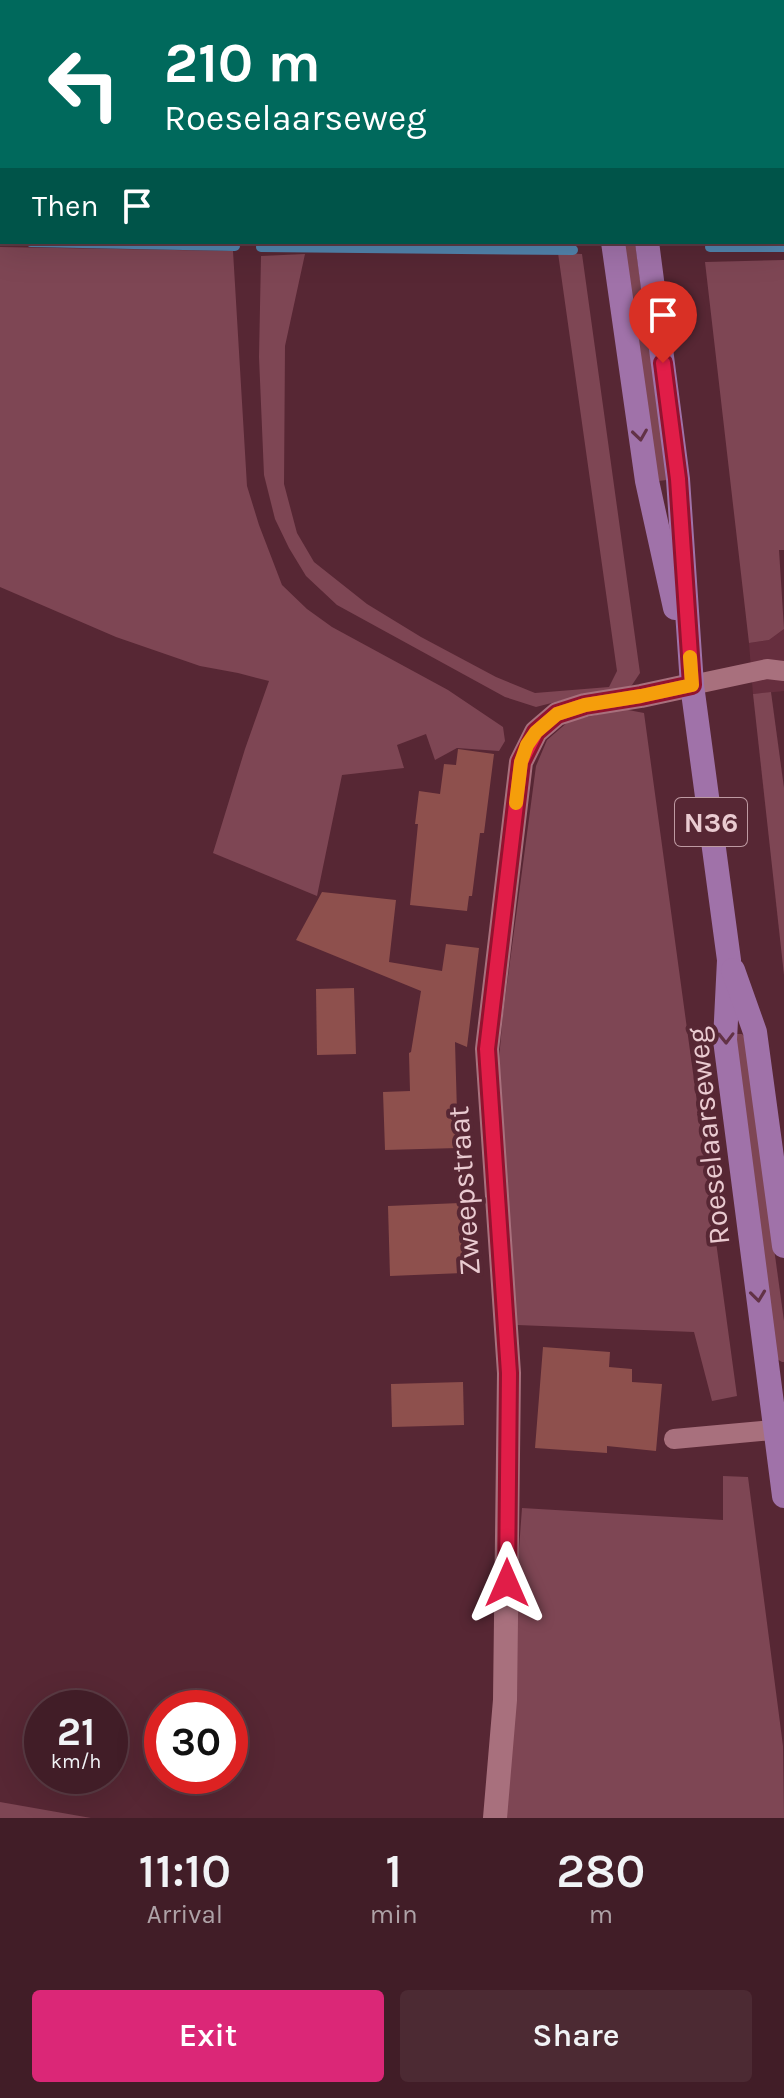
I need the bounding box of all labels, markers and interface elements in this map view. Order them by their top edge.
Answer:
text: 210 m [164,30,321,95]
icon: left [32,32,136,136]
text: Roeselaarseweg [164,97,427,139]
icon: arrive [115,184,159,228]
text: Then [32,188,99,224]
pin [629,281,697,363]
icon: arrive [641,293,685,337]
one-way arrow [631,428,648,442]
road number: N36 [675,798,747,846]
street label: Roeselaarseweg [679,1025,737,1247]
one-way arrow [717,1032,735,1045]
street label: Zweepstraat [440,1105,488,1277]
one-way arrow [749,1289,766,1303]
position arrow [465,1541,549,1625]
speed limit sign: 30 [144,1690,248,1794]
text: 21 [57,1708,95,1755]
text: km/h [51,1750,101,1773]
text: 11:10 [139,1843,231,1899]
text: 1 [385,1843,402,1899]
text: 280 [556,1843,645,1899]
text: Arrival [147,1899,223,1930]
text: min [370,1899,418,1930]
text: m [589,1899,613,1930]
button: Exit [32,1990,384,2082]
button: Share [400,1990,752,2082]

